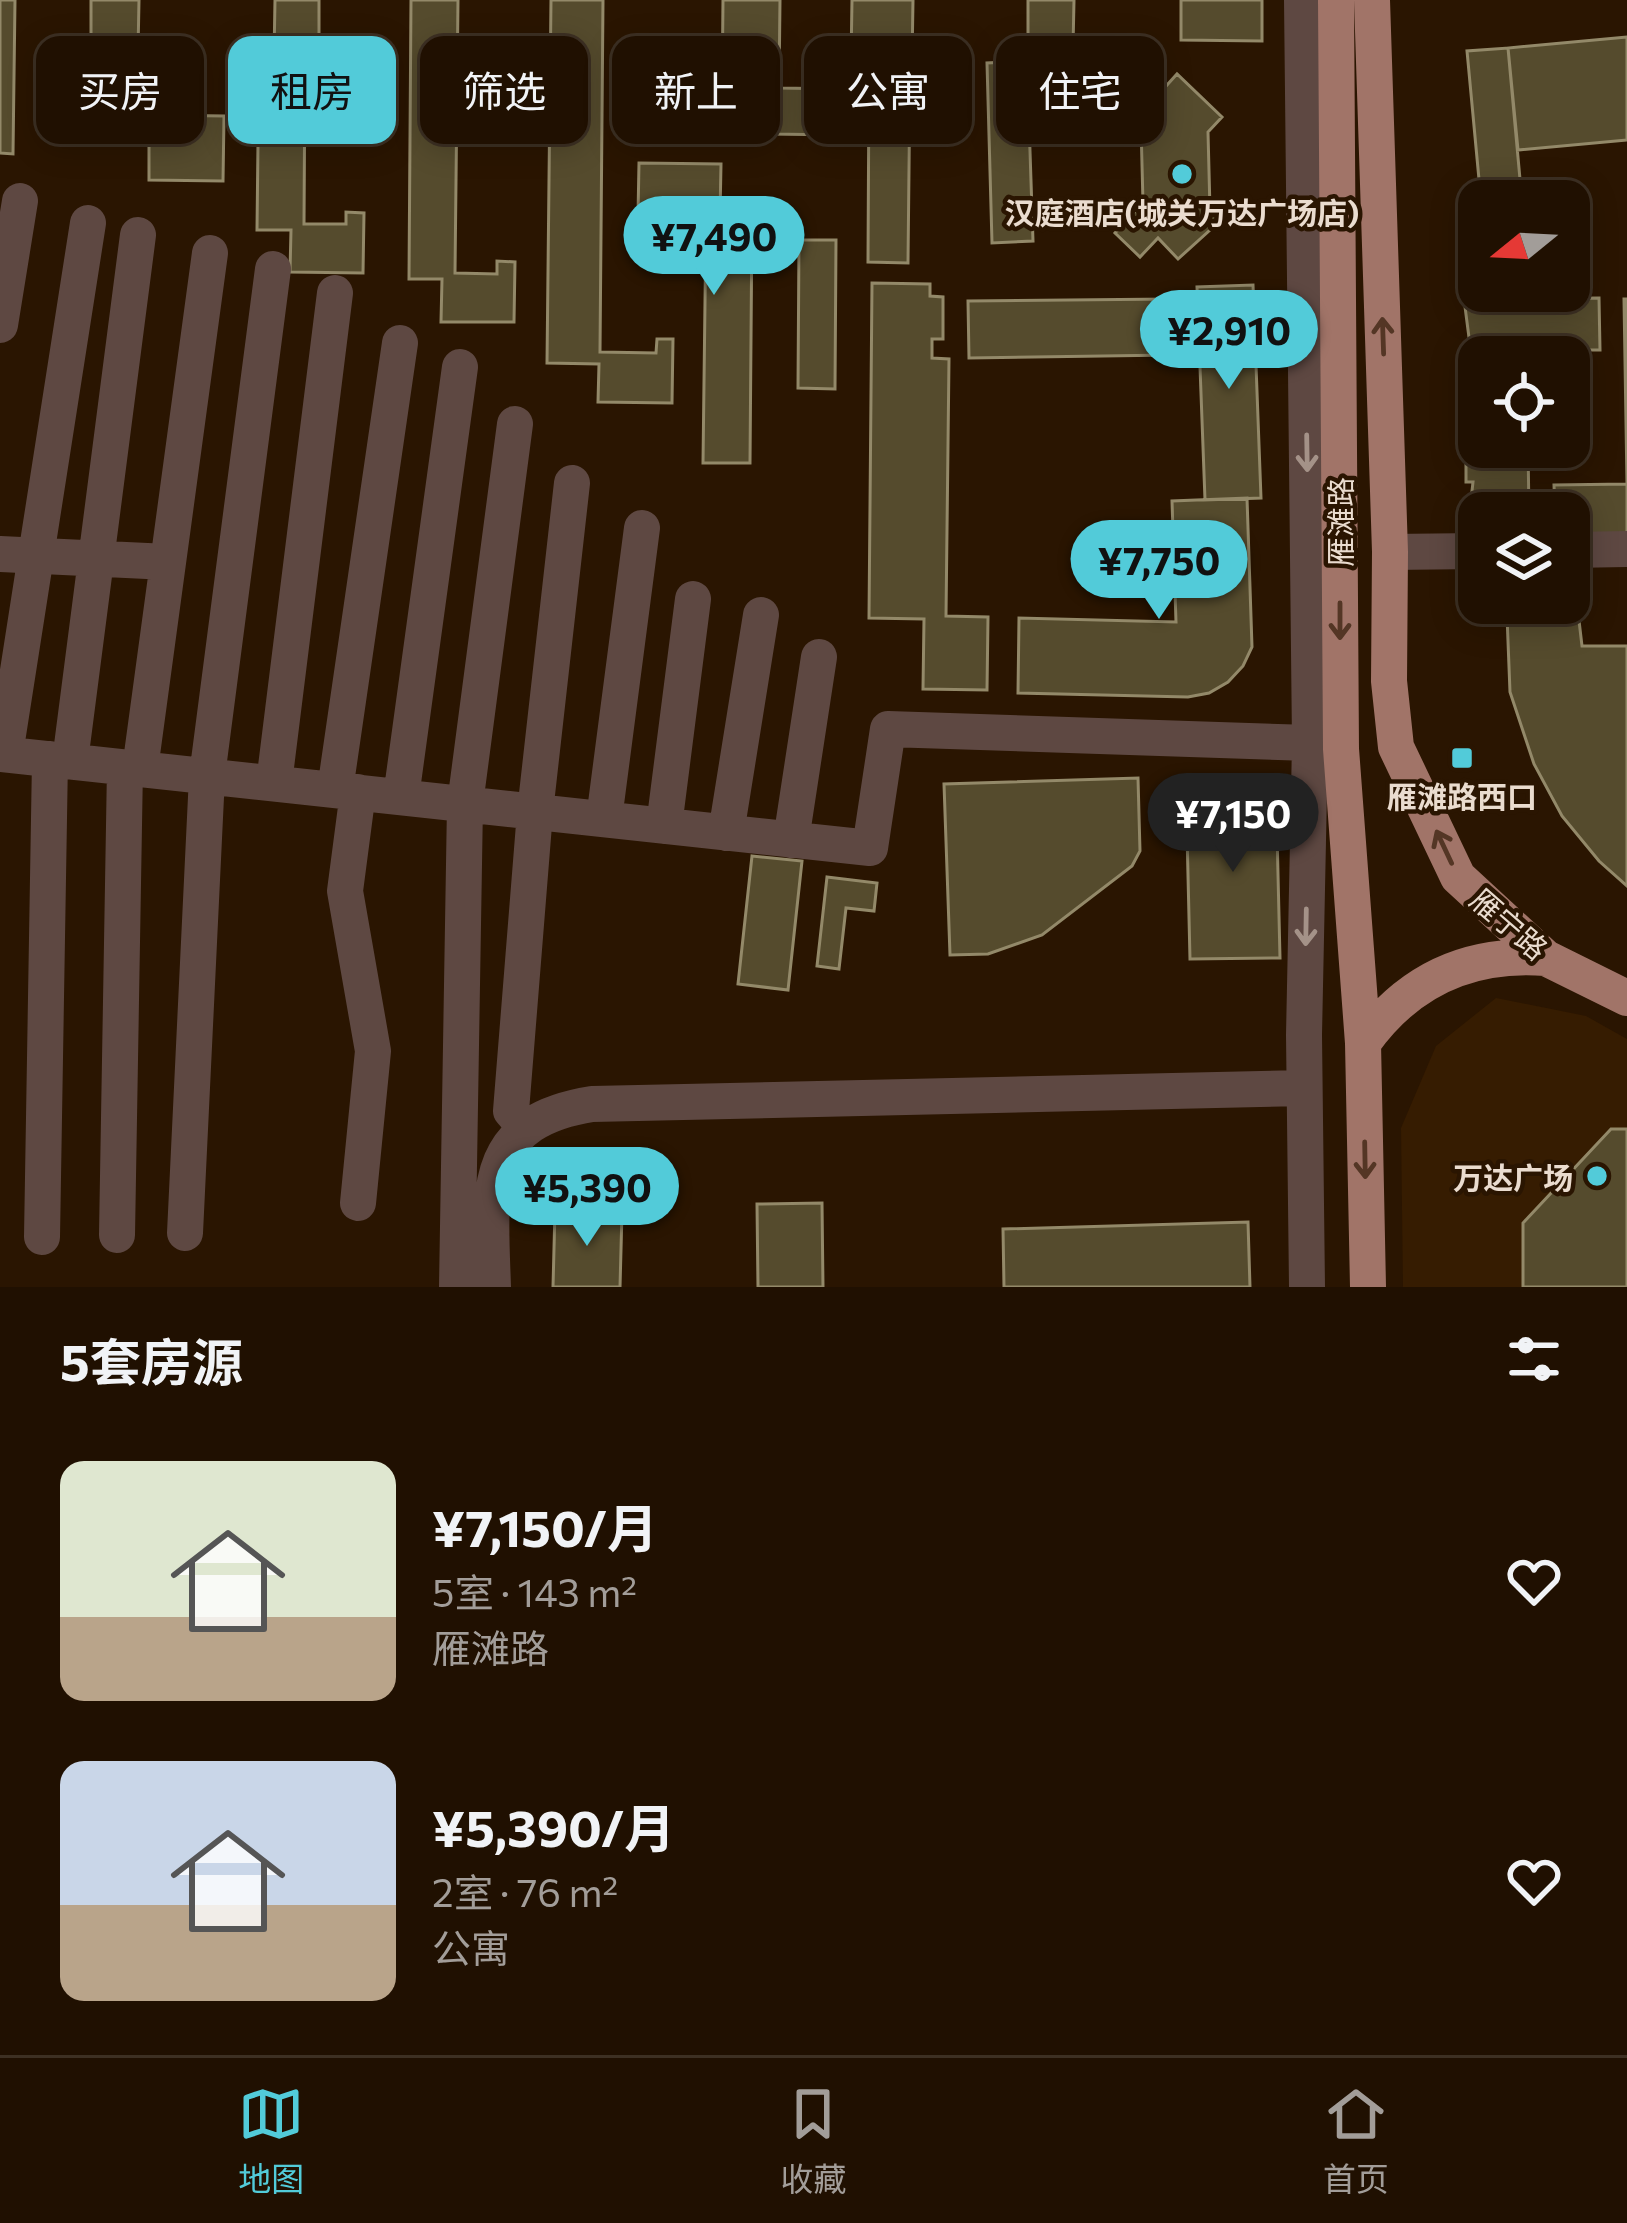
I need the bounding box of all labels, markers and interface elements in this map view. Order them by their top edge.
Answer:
chip: 买房 [36,36,204,144]
chip: 租房 [228,36,396,144]
chip: 筛选 [420,36,588,144]
chip: 新上 [612,36,780,144]
chip: 公寓 [804,36,972,144]
chip: 住宅 [996,36,1164,144]
marker: 汉庭酒店(城关万达广场店) [1169,161,1195,187]
north arrow [1458,180,1590,312]
map controls [1458,180,1590,624]
place label: 汉庭酒店(城关万达广场店) [1005,193,1359,230]
pin: ¥7,490 [616,196,812,298]
text: ¥7,490 [650,211,778,259]
pin: ¥2,910 [1131,290,1327,392]
text: ¥2,910 [1167,305,1291,353]
one-way arrow [1371,317,1394,356]
button: locate [1458,336,1590,468]
one-way arrow [1295,433,1318,472]
street label: 雁滩路 [1321,477,1358,567]
button: layers [1458,492,1590,624]
pin: ¥7,750 [1061,520,1257,622]
text: ¥7,750 [1098,535,1220,583]
one-way arrow [1329,601,1351,640]
marker: 雁滩路西口 [1449,745,1475,771]
pin: ¥7,150 [1135,773,1331,875]
place label: 雁滩路西口 [1387,777,1537,814]
text: ¥7,150 [1175,788,1291,836]
one-way arrow [1432,830,1454,866]
street label: 雁宁路 [1464,880,1556,966]
one-way arrow [1294,907,1317,946]
one-way arrow [1354,1140,1377,1179]
pin: ¥5,390 [489,1147,685,1249]
place label: 万达广场 [1453,1158,1573,1195]
text: ¥5,390 [522,1162,652,1210]
marker: 万达广场 [1584,1163,1610,1189]
icon: filters [1501,1326,1567,1392]
text: 5套房源 [60,1329,243,1392]
text: ¥7,150/月 [432,1495,658,1558]
icon: home [156,1509,300,1653]
icon: heart [1501,1548,1567,1614]
text: 5室 · 143 m² [432,1567,637,1615]
text: 雁滩路 [432,1623,549,1671]
text: ¥5,390/月 [432,1795,675,1858]
icon: home [156,1809,300,1953]
icon: heart [1501,1848,1567,1914]
text: 2室 · 76 m² [432,1867,618,1915]
text: 公寓 [432,1923,510,1971]
tab: 地图 [238,2081,304,2201]
tab: 收藏 [780,2081,846,2201]
tab: 首页 [1323,2081,1389,2201]

